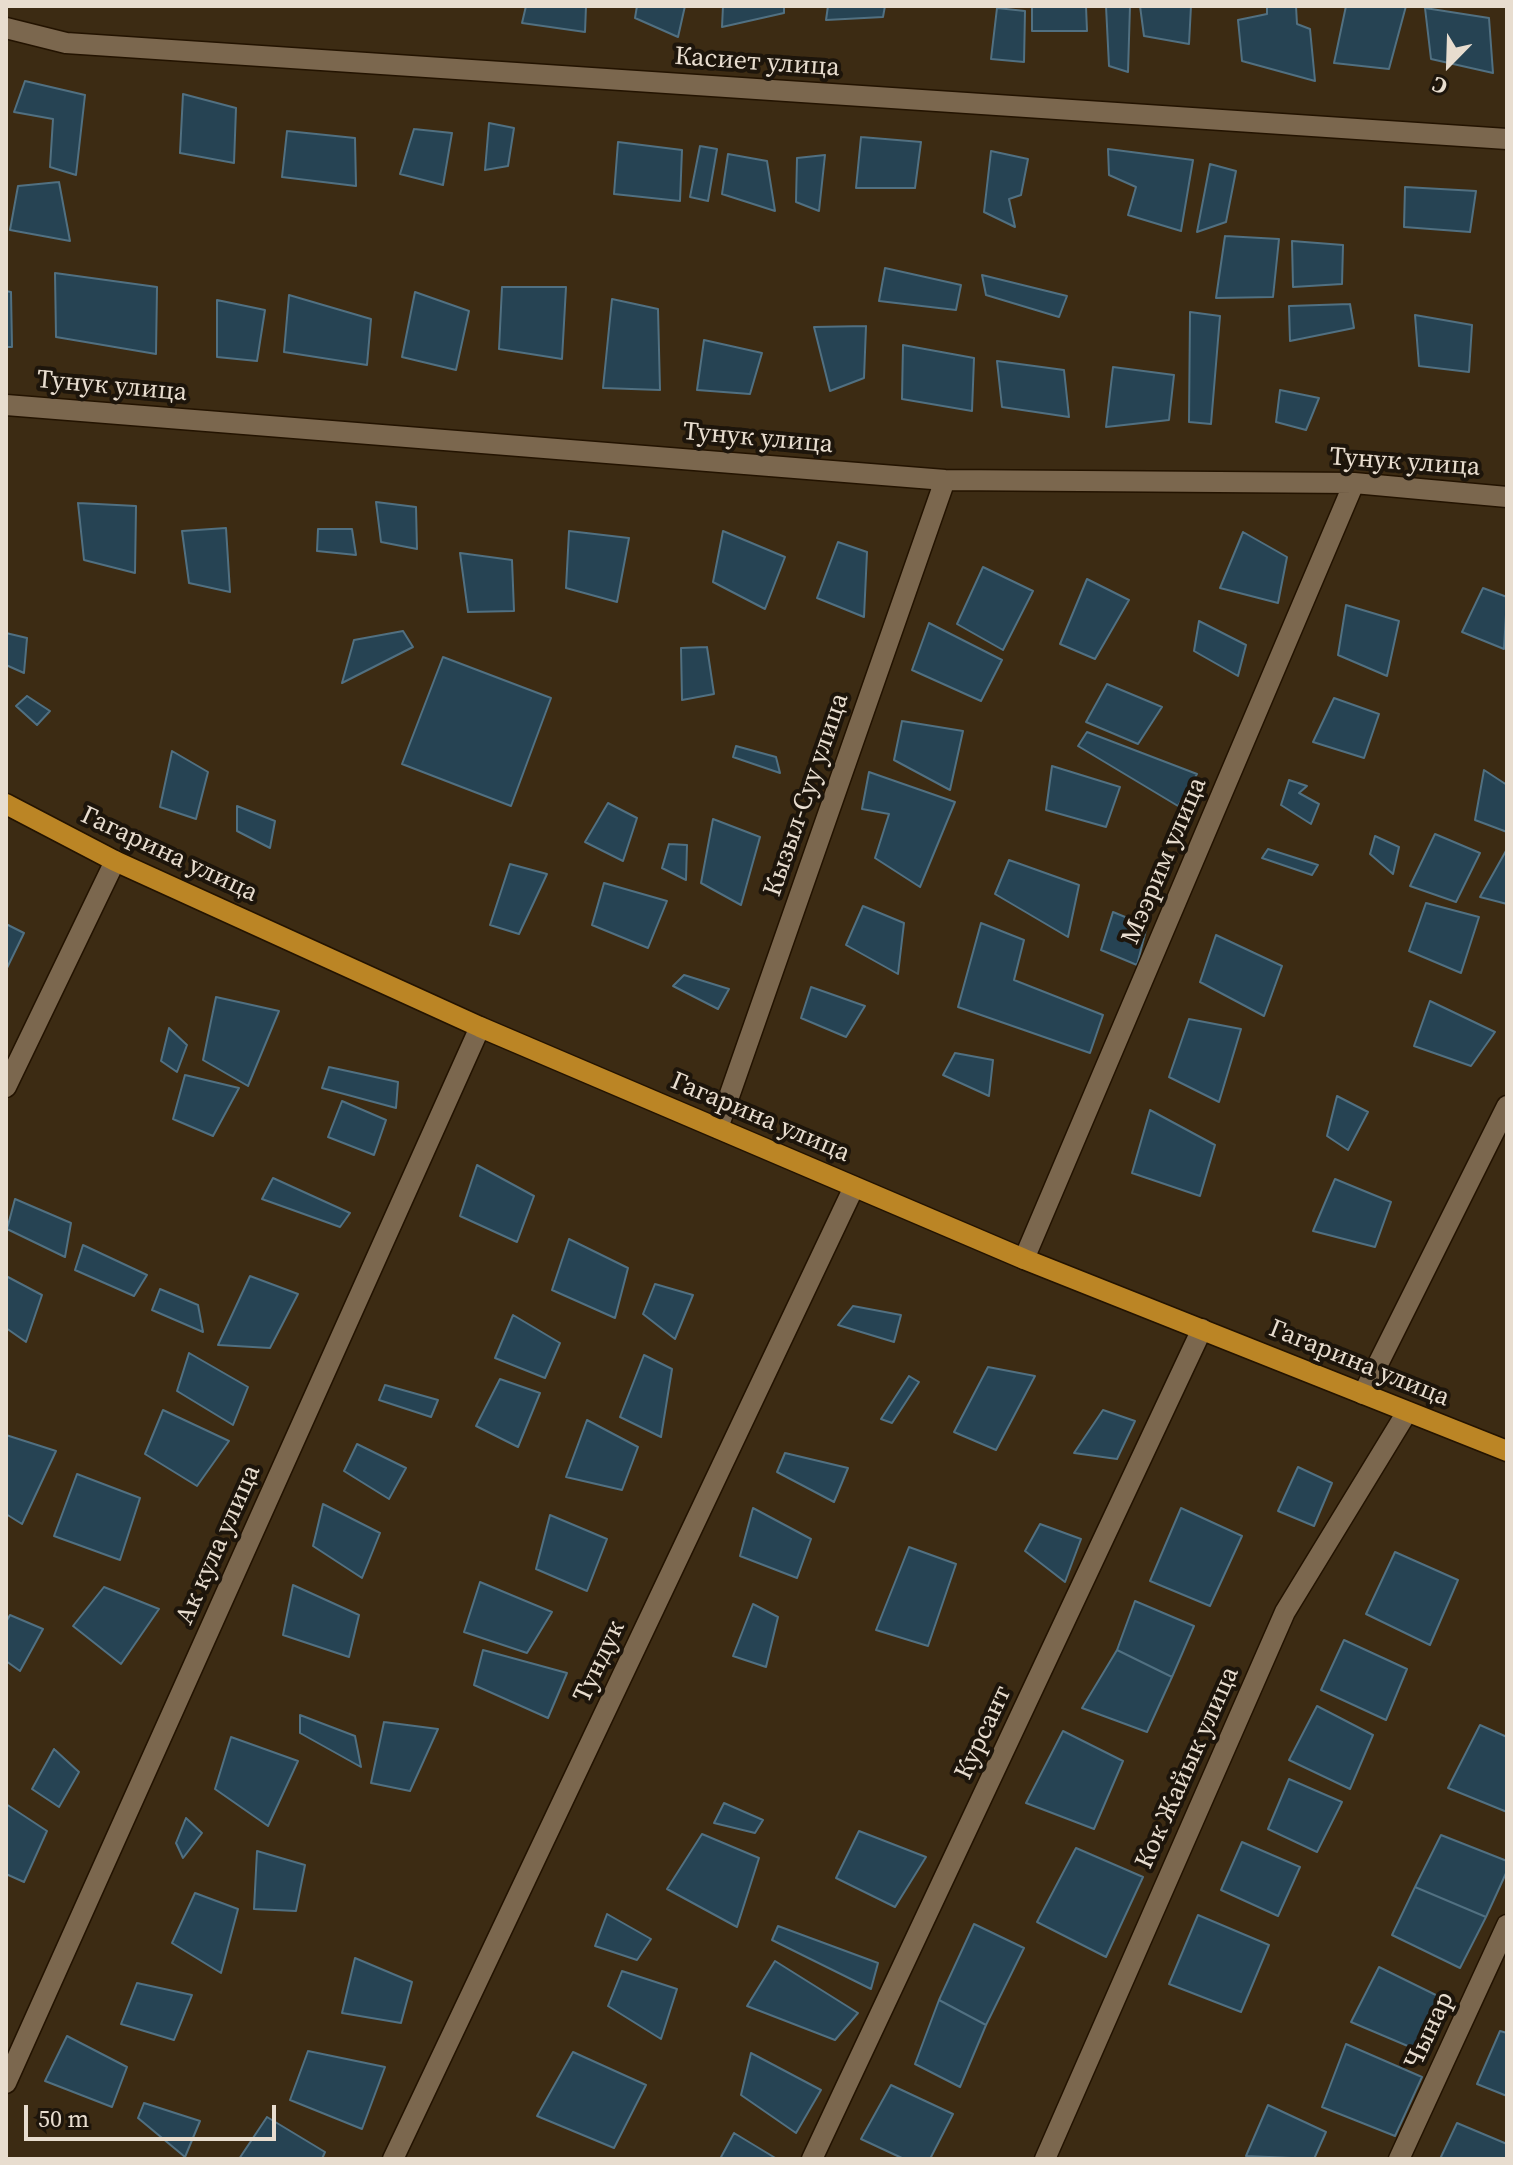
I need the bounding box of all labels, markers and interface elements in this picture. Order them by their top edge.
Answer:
north arrow [1409,24,1489,104]
street label: Касиет улица [673,42,841,84]
text: С [1427,70,1452,103]
street label: Тунук улица [36,365,188,409]
street label: Тунук улица [682,417,834,461]
street label: Тунук улица [1329,442,1481,484]
street label: Кызыл-Суу улица [758,689,856,901]
street label: Мээрим улица [1116,773,1214,949]
street label: Гагарина улица [76,800,262,910]
street label: Гагарина улица [666,1066,854,1170]
street label: Гагарина улица [1264,1314,1454,1414]
street label: Ак кула улица [170,1460,268,1630]
street label: Тундук [568,1616,632,1708]
street label: Кок Жайык улица [1129,1662,1247,1874]
street label: Курсант [949,1681,1019,1785]
street label: Чынар [1399,1987,1461,2075]
scale bar [28,2089,280,2139]
text: 50 m [38,2102,89,2135]

